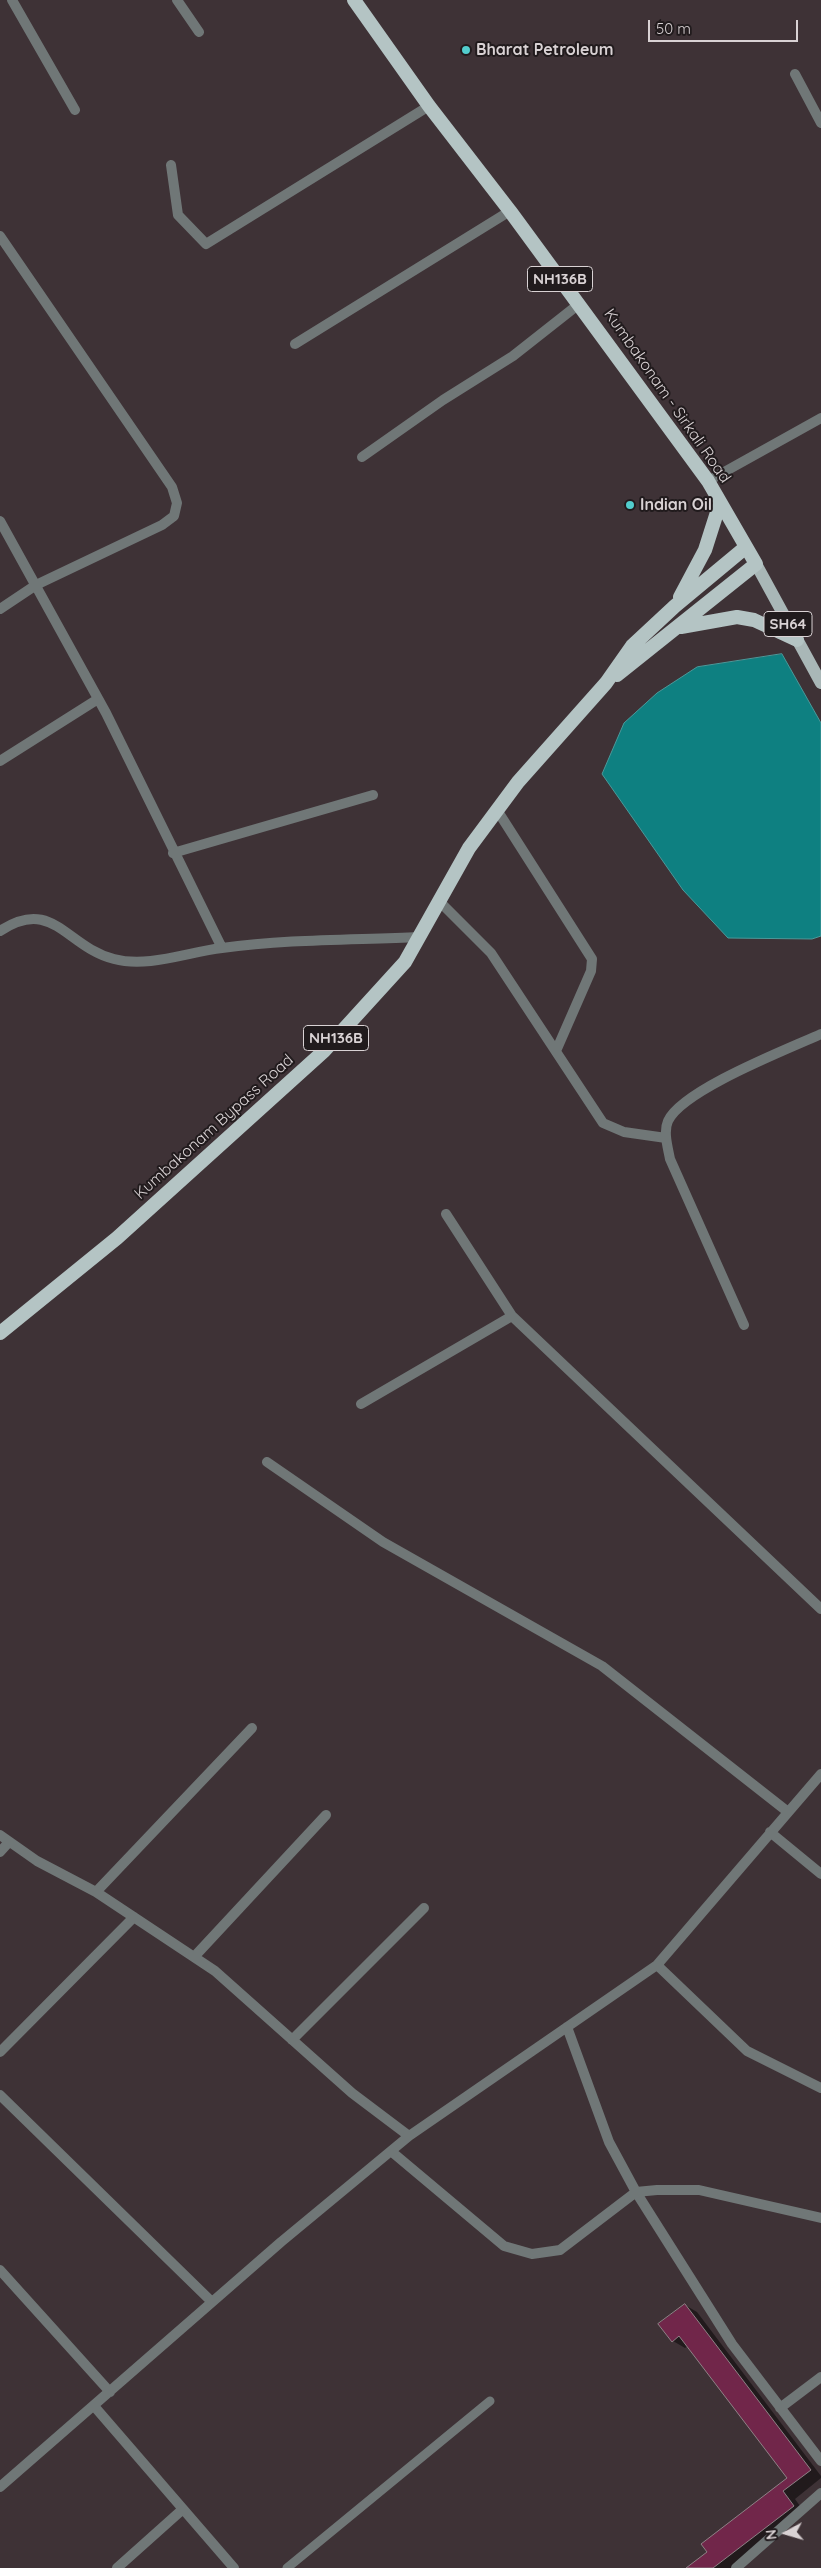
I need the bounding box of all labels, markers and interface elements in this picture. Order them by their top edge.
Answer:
scale bar [651,10,801,42]
text: 50 m [656,19,691,38]
place label: Bharat Petroleum [476,40,613,60]
marker: Bharat Petroleum [460,44,472,56]
road number: NH136B [528,266,592,292]
street label: Kumbakonam - Sirkali Road [599,305,735,487]
place label: Indian Oil [640,495,712,515]
marker: Indian Oil [624,499,636,511]
road number: SH64 [764,612,812,636]
road number: NH136B [304,1026,368,1050]
street label: Kumbakonam Bypass Road [130,1050,298,1204]
north arrow [761,2508,811,2558]
text: N [762,2529,781,2541]

